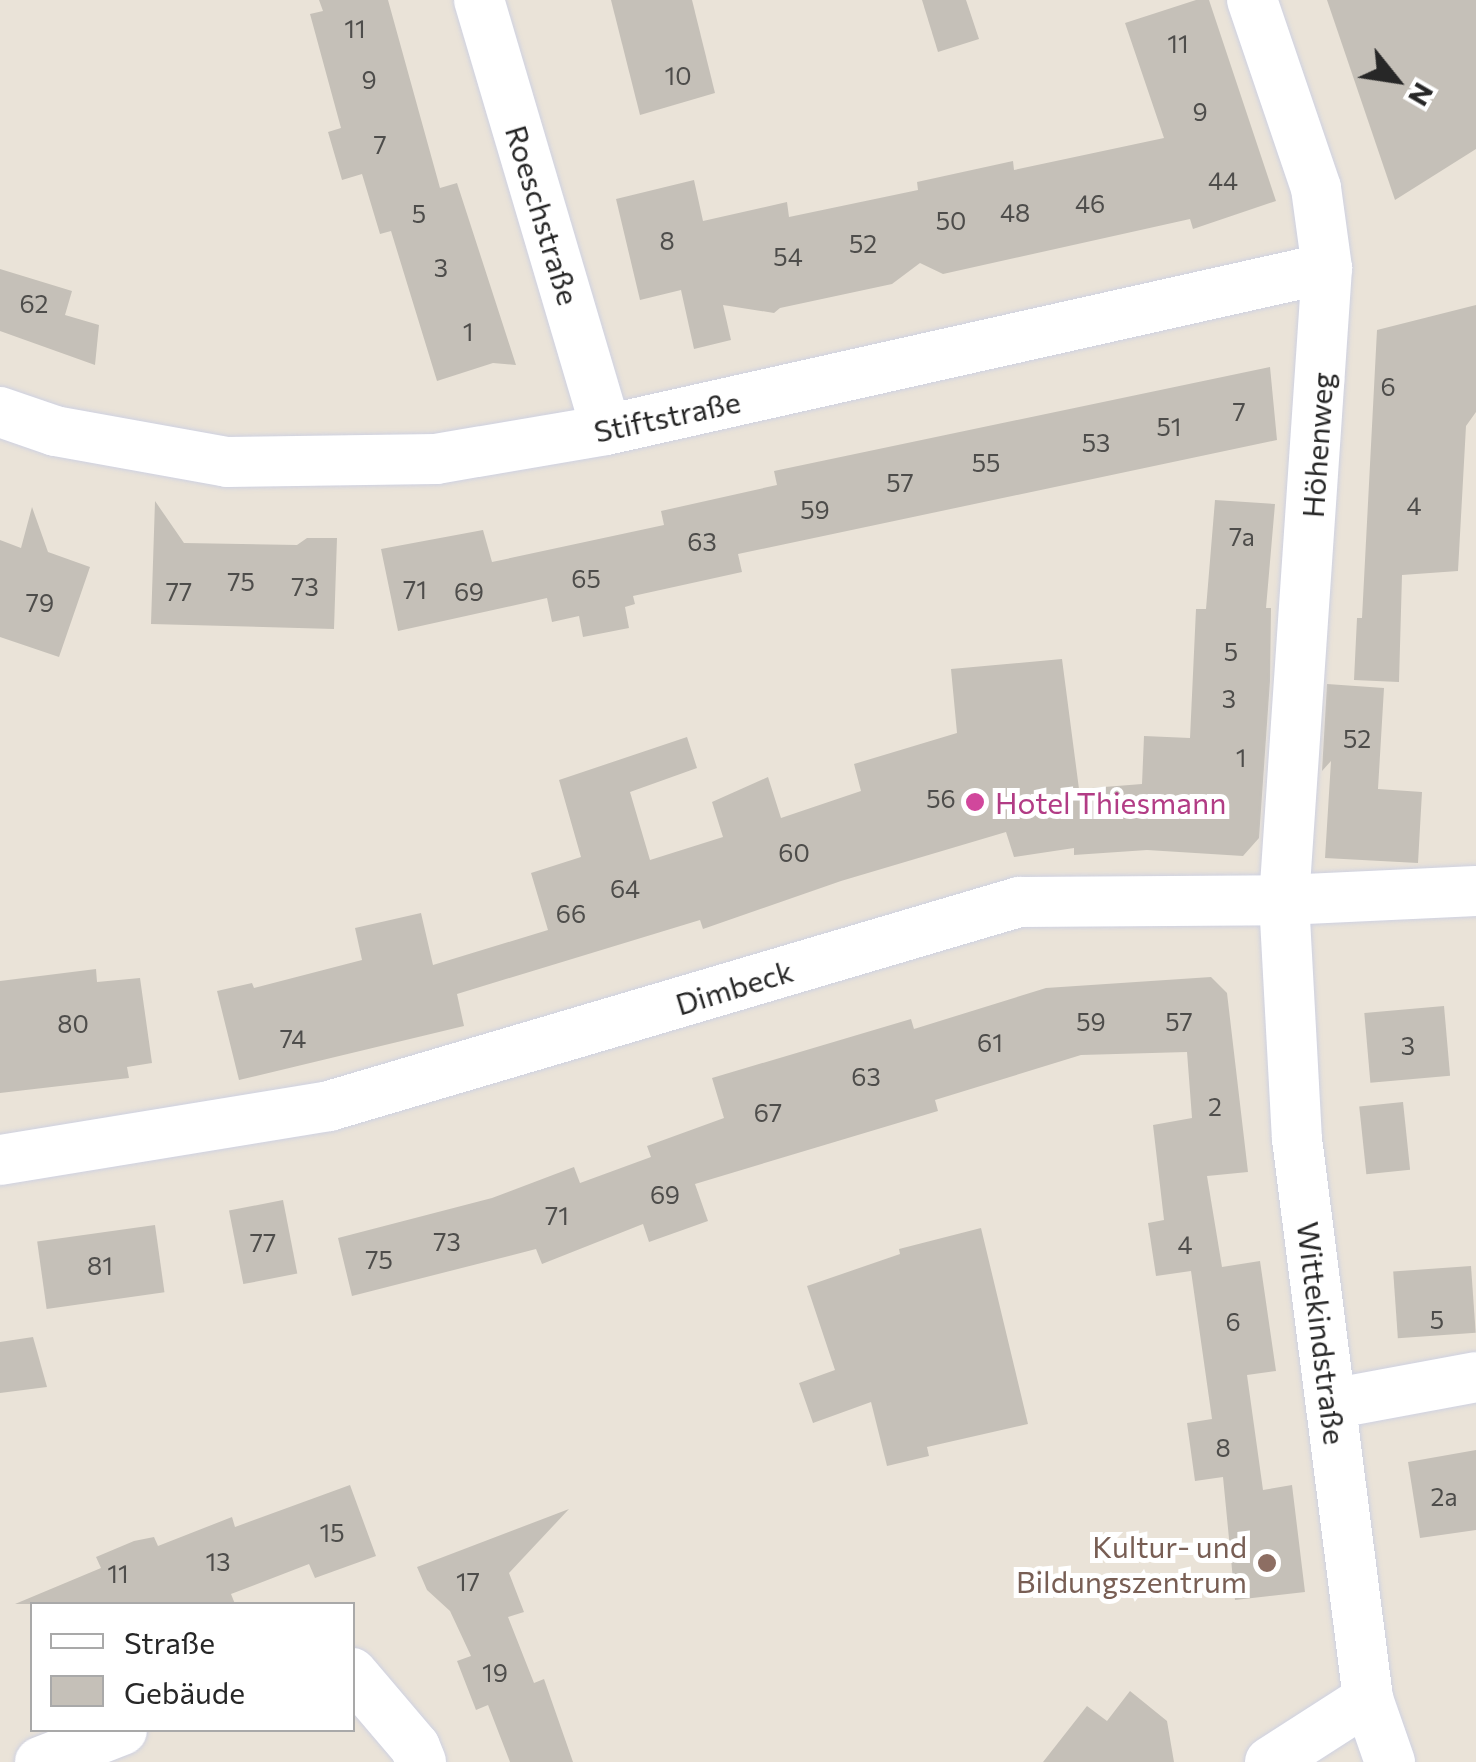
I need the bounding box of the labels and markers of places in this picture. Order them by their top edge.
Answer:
place label: Hotel Thiesmann [995,784,1226,820]
marker: Hotel Thiesmann [964,791,986,813]
place label: Kultur- und Bildungszentrum [1016,1528,1247,1598]
marker: Kultur- und Bildungszentrum [1256,1552,1278,1574]

